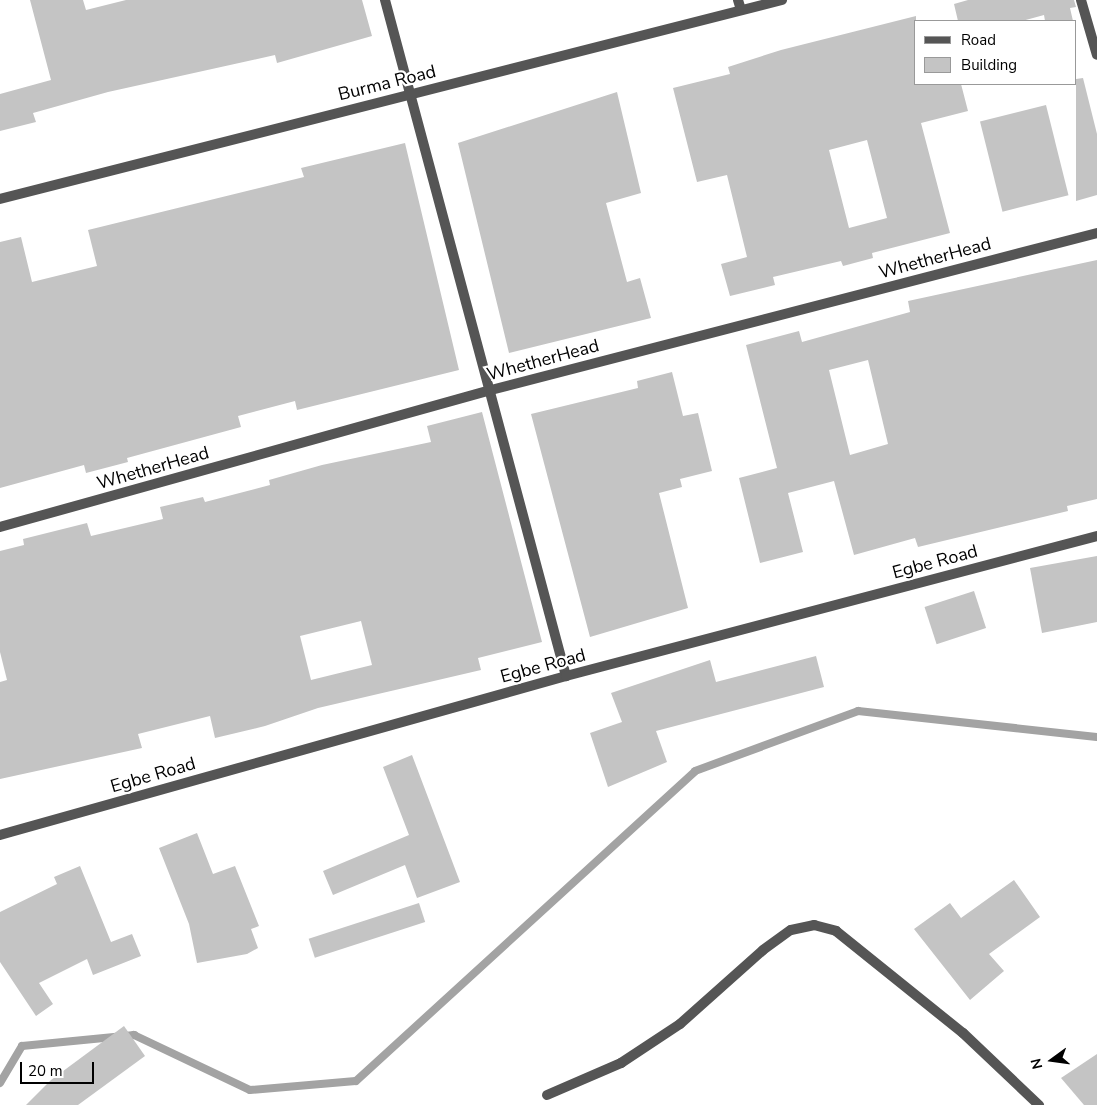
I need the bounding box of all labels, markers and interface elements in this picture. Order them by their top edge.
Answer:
legend [914,20,1077,85]
text: Road [961,30,996,50]
text: Building [961,55,1017,75]
street label: Burma Road [336,60,438,106]
street label: WhetherHead [876,233,994,283]
street label: WhetherHead [484,335,602,385]
street label: WhetherHead [95,442,211,494]
street label: Egbe Road [890,540,980,584]
street label: Egbe Road [498,644,588,688]
street label: Egbe Road [108,753,198,797]
north arrow [1027,1035,1077,1085]
scale bar [22,1052,96,1084]
text: N [1026,1056,1047,1071]
text: 20 m [28,1061,63,1081]

